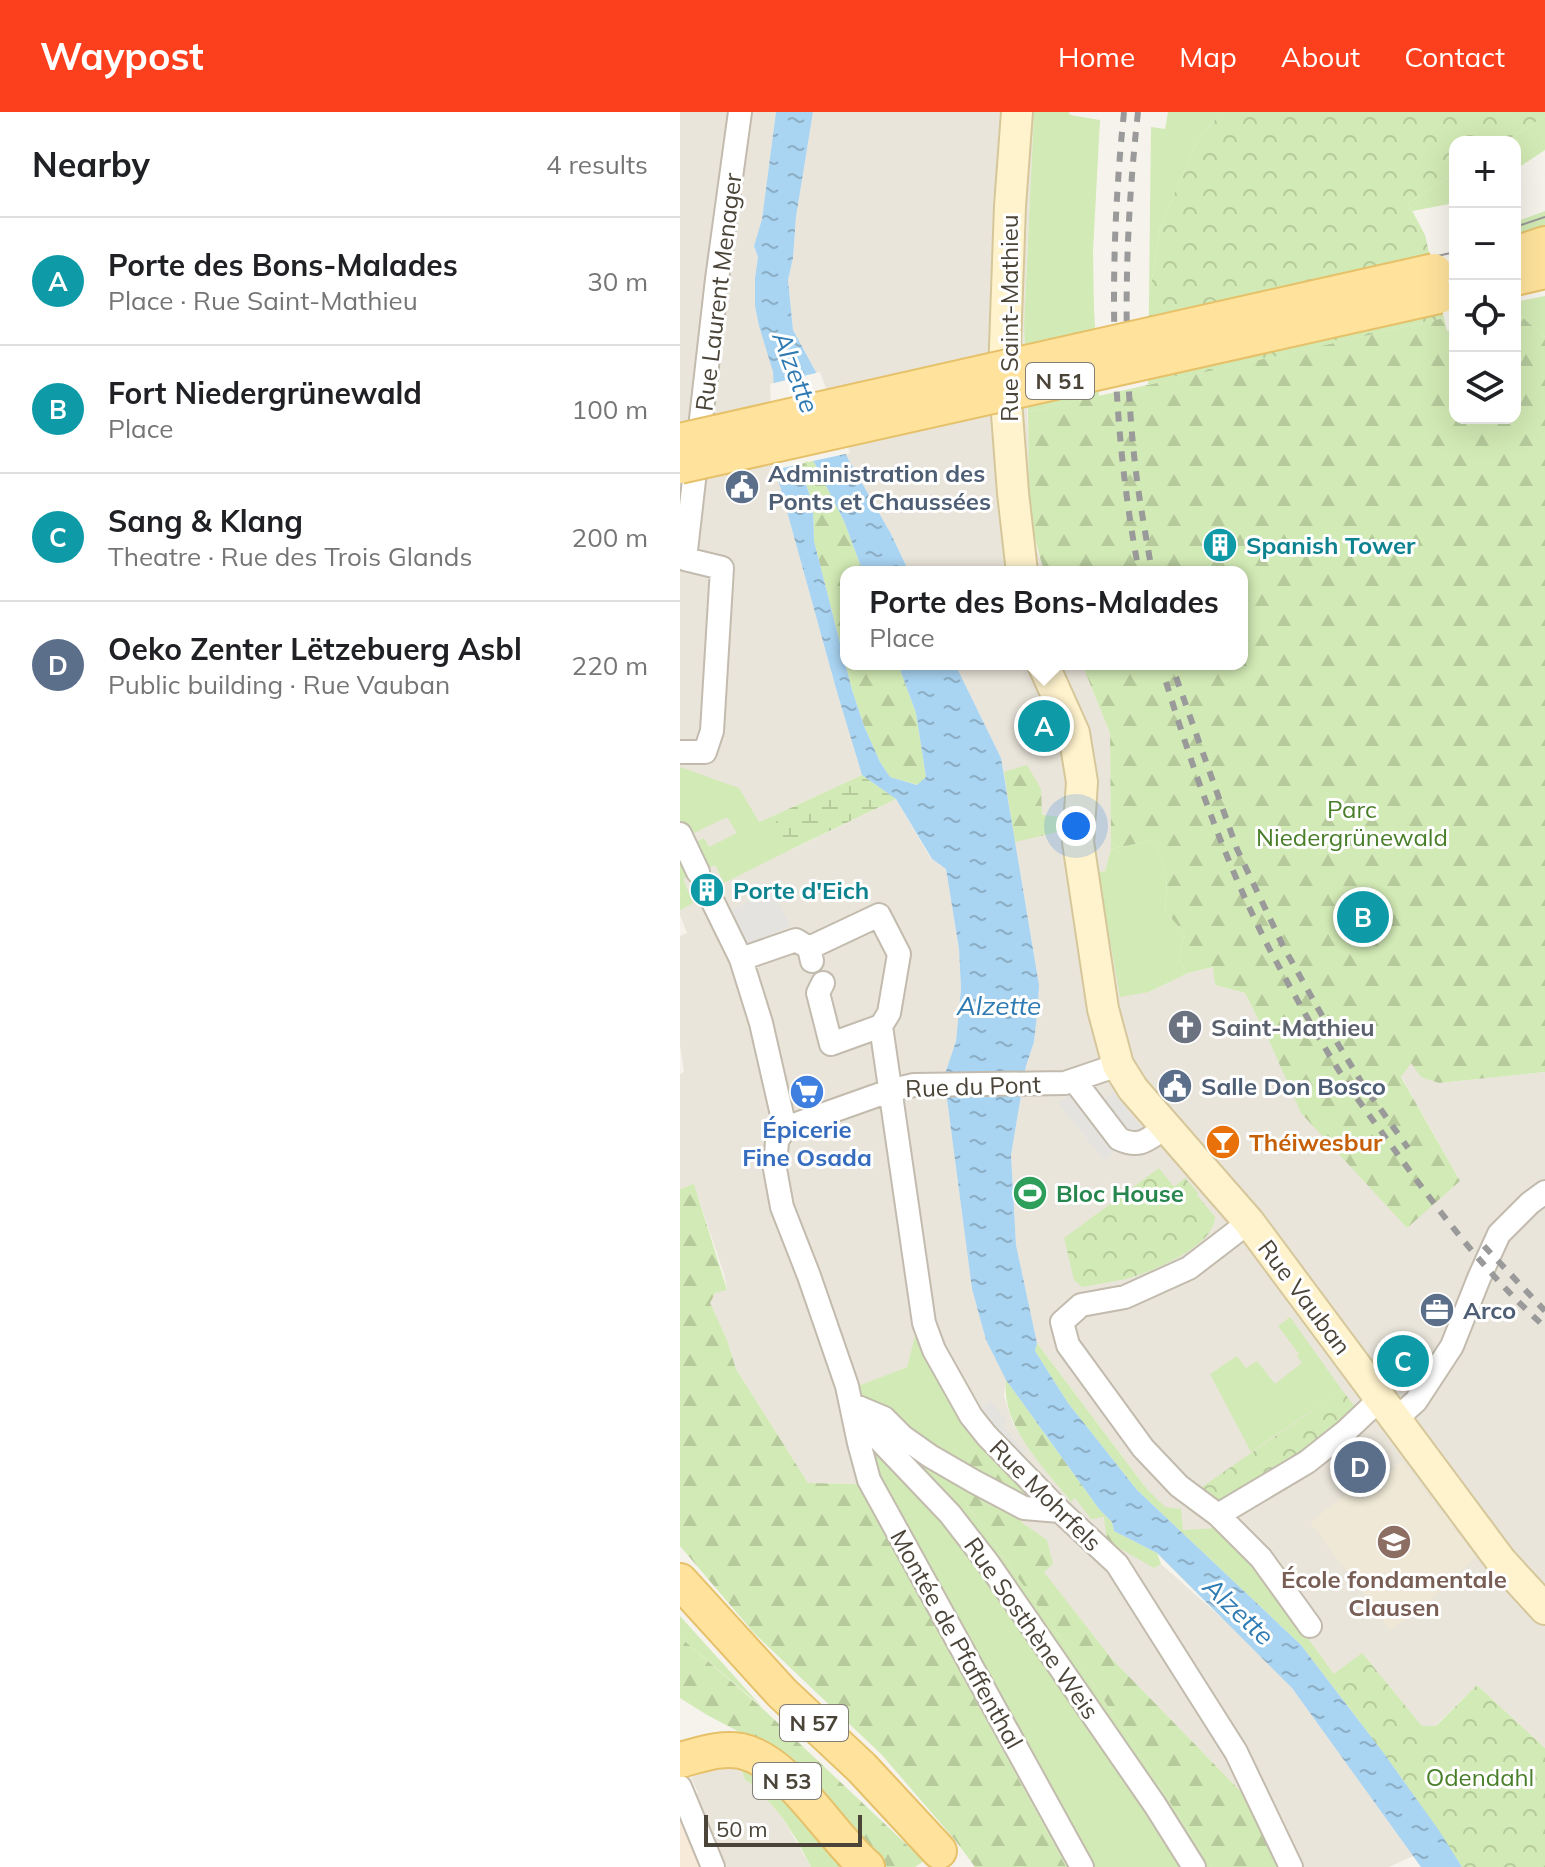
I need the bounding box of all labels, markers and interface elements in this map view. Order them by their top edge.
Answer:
text: Waypost [40,32,204,80]
text: Home [1058,39,1135,74]
text: Map [1179,39,1237,74]
text: About [1281,39,1360,74]
text: Contact [1404,39,1505,74]
map controls [1449,136,1521,424]
button: + [1449,136,1521,208]
text: Nearby [32,143,150,186]
text: 4 results [546,148,648,181]
street label: Rue Laurent Menager [688,171,748,413]
button: − [1449,208,1521,280]
street label: Rue Saint-Mathieu [994,214,1024,422]
text: Porte des Bons-Malades [108,246,458,284]
text: A [48,265,68,298]
text: 30 m [587,265,648,298]
button: locate [1449,280,1521,352]
text: Place · Rue Saint-Mathieu [108,284,418,317]
water label: Alzette [765,326,827,417]
button: layers [1449,352,1521,424]
road number: N 51 [1026,363,1094,399]
text: Fort Niedergrünewald [108,374,422,412]
text: B [49,393,67,426]
text: 100 m [572,393,648,426]
text: Place [108,412,173,445]
place label: Administration des Ponts et Chaussées [768,458,991,516]
public building icon: Administration des Ponts et Chaussées [723,468,761,506]
text: Sang & Klang [108,502,303,540]
text: C [49,521,67,554]
text: 200 m [572,521,648,554]
building icon: Spanish Tower [1201,526,1239,564]
place label: Spanish Tower [1246,530,1416,560]
text: Theatre · Rue des Trois Glands [108,540,472,573]
popup [840,566,1248,670]
text: Porte des Bons-Malades [869,583,1219,621]
text: Place [869,621,935,654]
text: Oeko Zenter Lëtzebuerg Asbl [108,630,522,668]
text: D [48,649,68,682]
text: 220 m [572,649,648,682]
text: Public building · Rue Vauban [108,668,450,701]
pin: A [1018,696,1070,756]
park label: Parc Niedergrünewald [1256,794,1448,852]
your location [1056,806,1096,846]
building icon: Porte d'Eich [688,871,726,909]
place label: Porte d'Eich [733,875,869,905]
pin: B [1337,887,1389,947]
water label: Alzette [956,989,1041,1022]
church icon: Saint-Mathieu [1166,1008,1204,1046]
place label: Saint-Mathieu [1211,1012,1375,1042]
public building icon: Salle Don Bosco [1156,1067,1194,1105]
street label: Rue du Pont [905,1069,1041,1103]
place label: Salle Don Bosco [1201,1071,1386,1101]
supermarket icon: Épicerie Fine Osada [788,1073,826,1111]
place label: Épicerie Fine Osada [742,1114,872,1172]
bar icon: Théiwesbur [1204,1123,1242,1161]
place label: Théiwesbur [1249,1127,1383,1157]
sports icon: Bloc House [1011,1174,1049,1212]
place label: Bloc House [1056,1178,1184,1208]
street label: Rue Vauban [1252,1234,1358,1360]
office icon: Arco [1418,1291,1456,1329]
place label: Arco [1463,1295,1516,1325]
pin: C [1377,1331,1429,1391]
street label: Rue Mohrfels [984,1433,1108,1557]
pin: D [1334,1437,1386,1497]
school or university icon: École fondamentale Clausen [1375,1523,1413,1561]
street label: Montée de Pfaffenthal [884,1524,1030,1754]
street label: Rue Sosthène Weis [958,1531,1106,1725]
place label: École fondamentale Clausen [1281,1564,1507,1622]
water label: Alzette [1196,1569,1281,1652]
road number: N 57 [780,1705,848,1741]
park label: Odendahl [1426,1762,1534,1792]
road number: N 53 [753,1763,821,1799]
scale bar [704,1811,862,1847]
text: 50 m [716,1815,767,1843]

